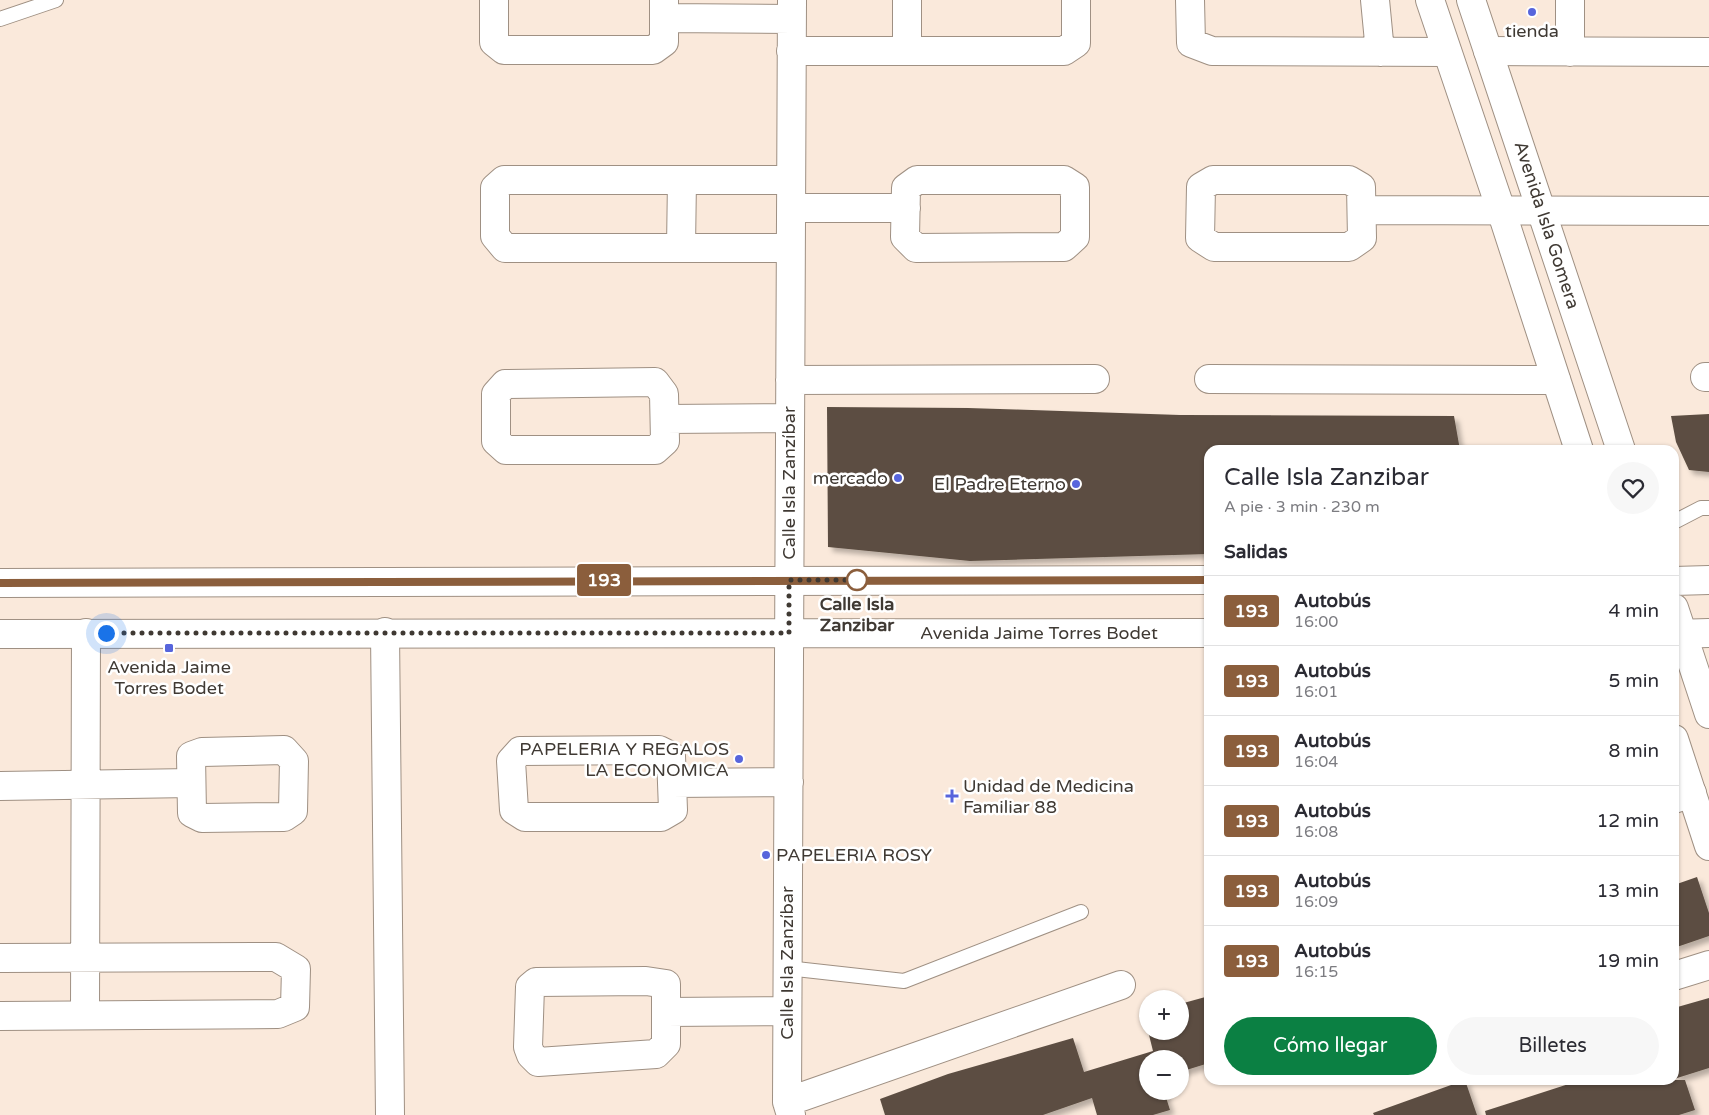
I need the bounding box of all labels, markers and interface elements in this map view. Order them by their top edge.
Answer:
marker: tienda [1526,6,1538,18]
place label: tienda [1505,20,1559,42]
street label: Avenida Isla Gomera [1509,138,1585,312]
street label: Calle Isla Zanzíbar [778,406,800,560]
button: heart [1607,462,1659,514]
text: Calle Isla Zanzibar [1224,463,1429,492]
place label: mercado [813,467,888,489]
marker: mercado [892,472,904,484]
place label: El Padre Eterno [934,473,1066,495]
marker: El Padre Eterno [1070,478,1082,490]
text: A pie · 3 min · 230 m [1224,497,1380,517]
text: Salidas [1224,541,1288,563]
line badge: 193 [575,564,633,596]
text: 193 [587,569,621,591]
marker: Calle Isla Zanzibar [846,569,868,591]
text: Autobús [1294,590,1371,612]
place label: Calle Isla Zanzibar [820,593,895,636]
text: 193 [1235,600,1268,622]
text: 4 min [1608,600,1659,622]
text: 16:00 [1294,612,1338,632]
your location [94,621,119,646]
street label: Avenida Jaime Torres Bodet [920,622,1158,644]
marker: Avenida Jaime Torres Bodet [163,642,175,654]
place label: Avenida Jaime Torres Bodet [107,656,231,699]
text: Autobús [1294,660,1371,682]
text: 193 [1235,670,1268,692]
text: 5 min [1608,670,1659,692]
text: 16:01 [1294,682,1338,702]
text: Autobús [1294,730,1371,752]
place label: PAPELERIA Y REGALOS LA ECONOMICA [519,738,729,781]
text: 193 [1235,740,1268,762]
text: 8 min [1608,740,1659,762]
text: 16:04 [1294,752,1338,772]
marker: PAPELERIA Y REGALOS LA ECONOMICA [733,753,745,765]
place label: Unidad de Medicina Familiar 88 [963,775,1134,818]
marker: Unidad de Medicina Familiar 88 [945,789,959,803]
text: Autobús [1294,800,1371,822]
text: 193 [1235,810,1268,832]
text: 12 min [1596,810,1659,832]
text: 16:08 [1294,822,1338,842]
place label: PAPELERIA ROSY [776,844,933,866]
marker: PAPELERIA ROSY [760,849,772,861]
text: Autobús [1294,870,1371,892]
text: 193 [1235,880,1268,902]
text: 13 min [1596,880,1659,902]
street label: Calle Isla Zanzíbar [776,886,798,1040]
text: 16:09 [1294,892,1338,912]
text: Autobús [1294,940,1371,962]
text: 193 [1235,950,1268,972]
text: 19 min [1596,950,1659,972]
text: 16:15 [1294,962,1338,982]
map controls [1139,990,1189,1100]
button: + [1139,990,1189,1040]
button: Cómo llegar [1224,1017,1437,1075]
button: Billetes [1447,1017,1659,1075]
button: − [1139,1050,1189,1100]

